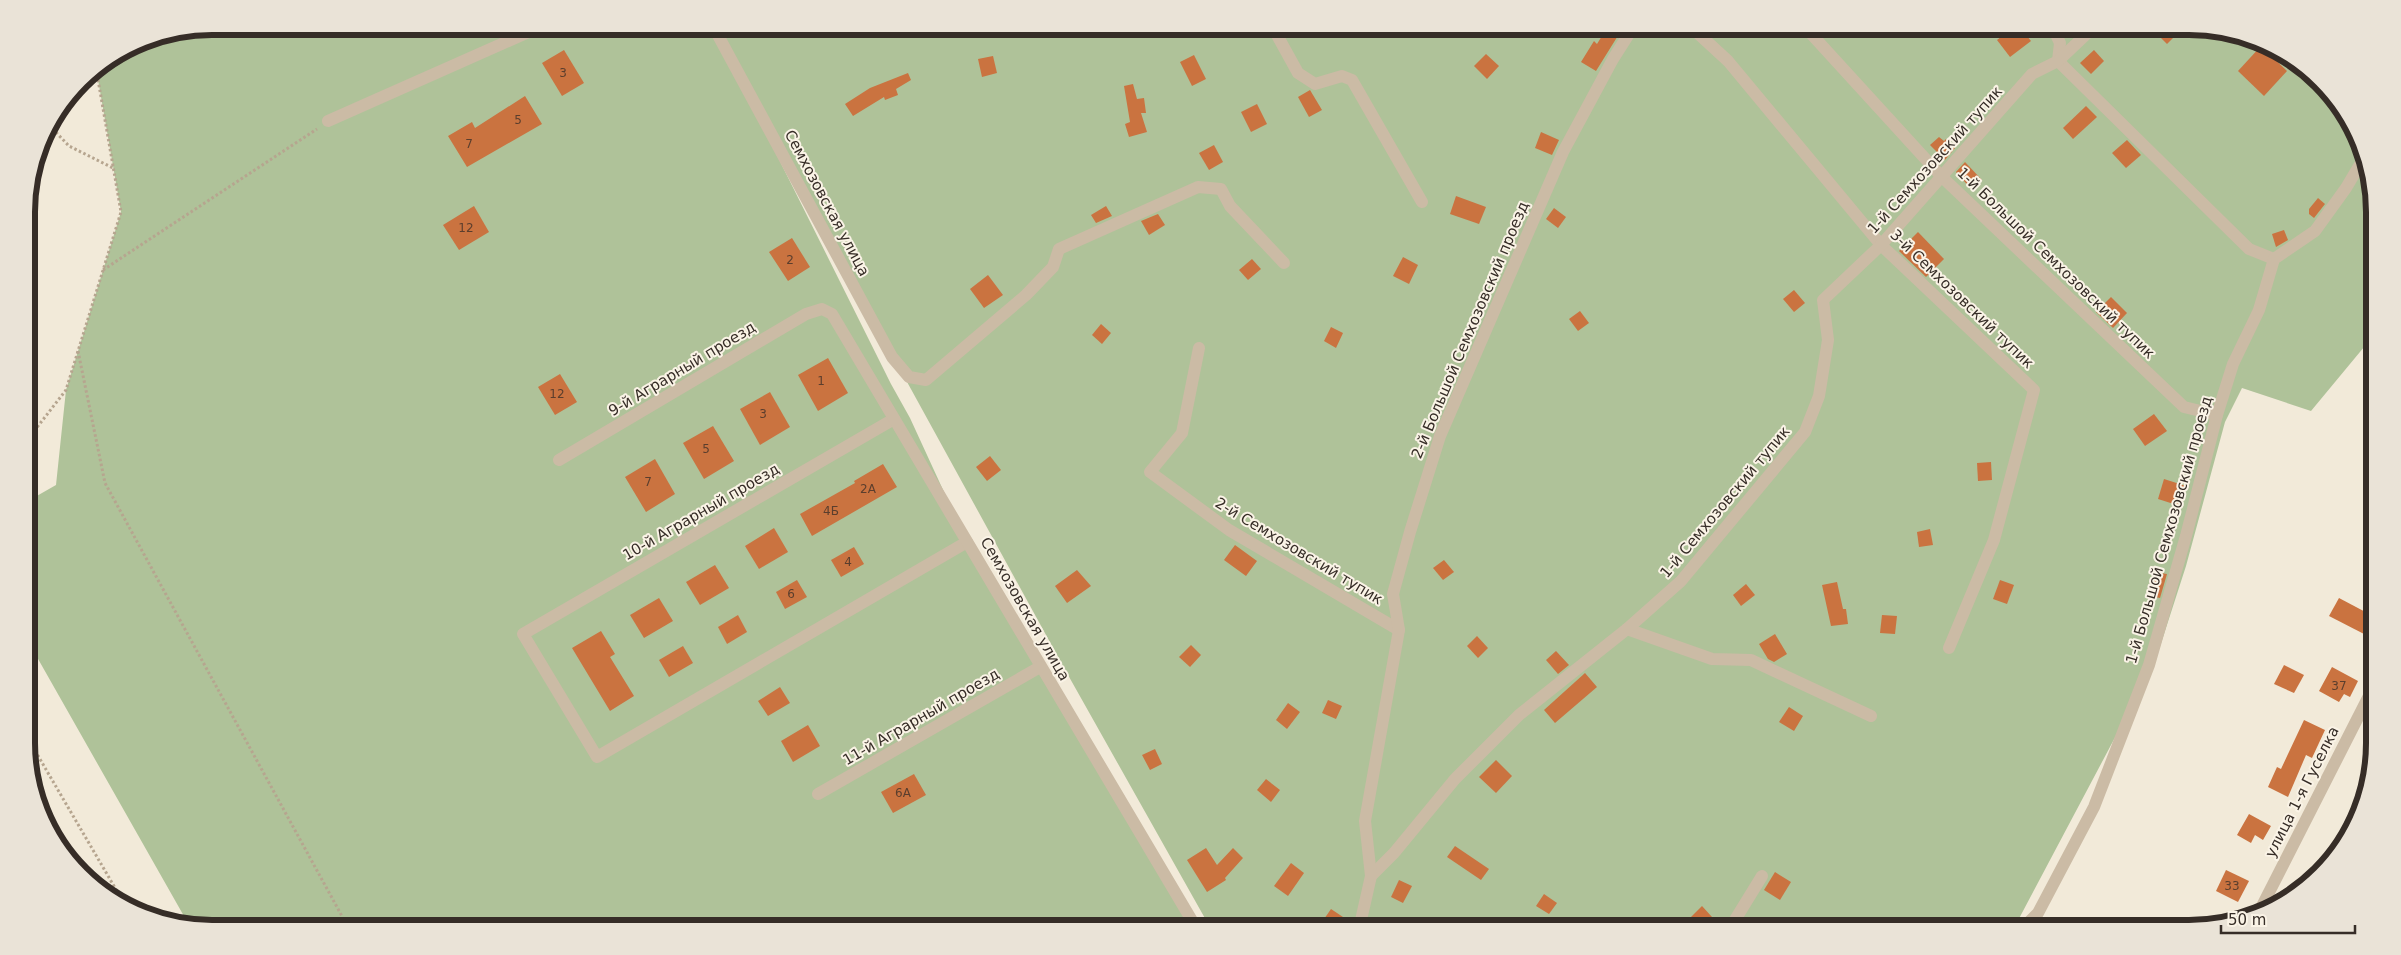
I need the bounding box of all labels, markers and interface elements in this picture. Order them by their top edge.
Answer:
house number: 3 [559,66,567,80]
street label: 1-й Семхозовский тупик [1864,83,2006,237]
house number: 5 [514,113,522,127]
street label: Семхозовская улица [781,127,873,279]
house number: 7 [465,137,473,151]
street label: 1-й Большой Семхозовский тупик [1953,164,2159,362]
street label: 2-й Большой Семхозовский проезд [1407,199,1533,461]
house number: 12 [458,221,474,235]
street label: 3-й Семхозовский тупик [1887,226,2037,372]
house number: 2 [786,253,794,267]
street label: 9-й Аграрный проезд [605,318,759,420]
house number: 1 [817,374,825,388]
house number: 12 [549,387,565,401]
street label: 1-й Большой Семхозовский проезд [2122,394,2216,666]
house number: 3 [759,407,767,421]
street label: 1-й Семхозовский тупик [1656,423,1794,581]
house number: 5 [702,442,710,456]
street label: 10-й Аграрный проезд [620,460,782,564]
house number: 7 [644,475,652,489]
house number: 2А [860,482,877,496]
street label: 2-й Семхозовский тупик [1212,494,1386,608]
house number: 4Б [823,504,839,518]
street label: Семхозовская улица [976,534,1074,684]
house number: 4 [844,555,852,569]
house number: 6 [787,587,795,601]
street label: 11-й Аграрный проезд [840,665,1002,769]
house number: 37 [2331,679,2347,693]
street label: улица 1-я Гуселка [2261,724,2343,860]
house number: 6А [895,786,912,800]
house number: 33 [2224,879,2240,893]
scale bar [2221,902,2355,934]
text: 50 m [2228,911,2266,929]

